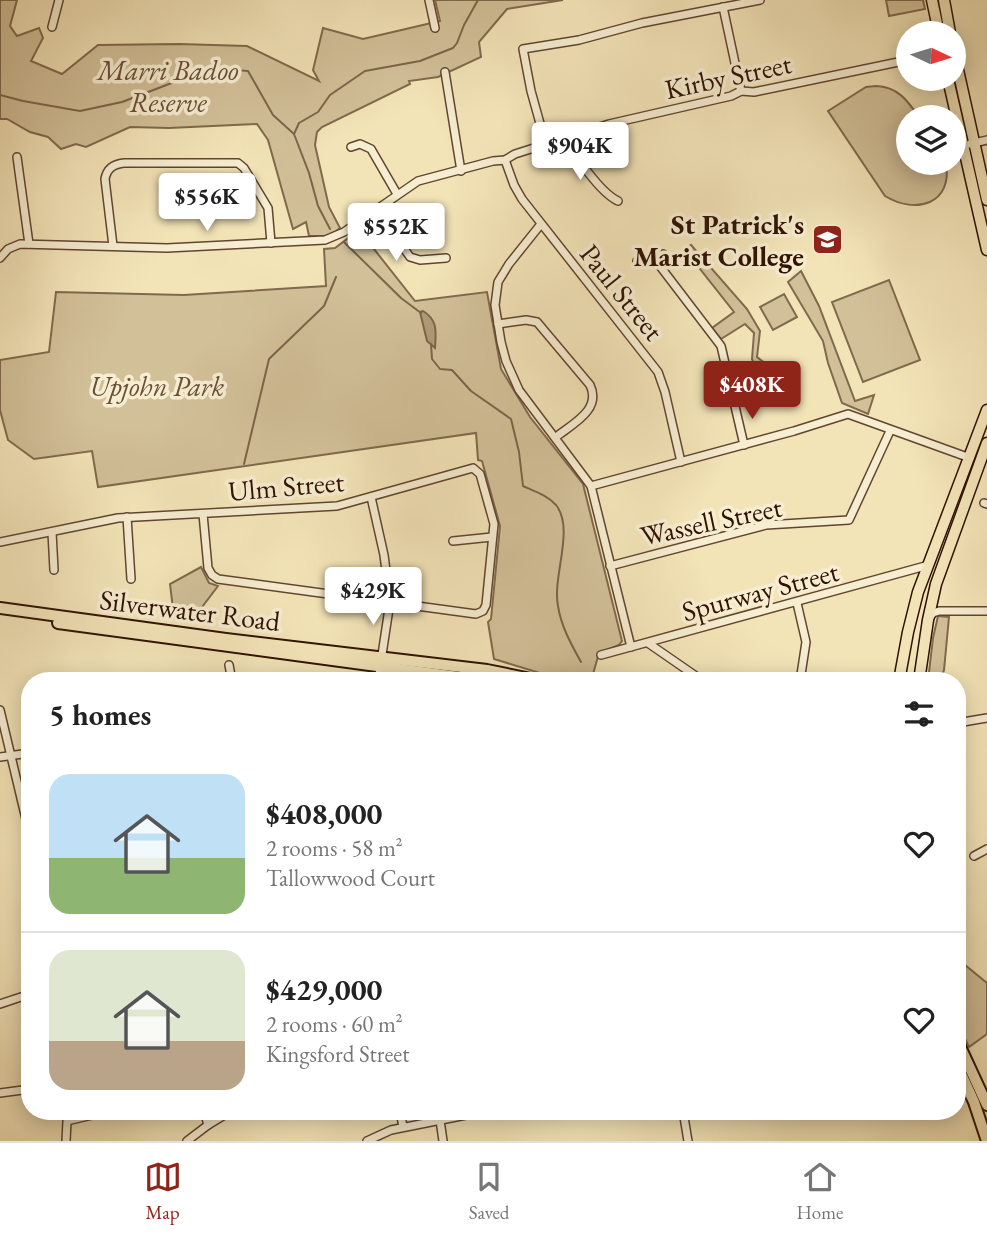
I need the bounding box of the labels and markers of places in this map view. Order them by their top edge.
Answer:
pin: $904K [531,122,629,182]
pin: $556K [158,174,256,233]
pin: $552K [347,204,445,263]
place label: St Patrick's Marist College [633,206,804,274]
school or university icon: St Patrick's Marist College [810,223,844,257]
pin: $408K [703,362,801,421]
pin: $429K [324,568,422,627]

